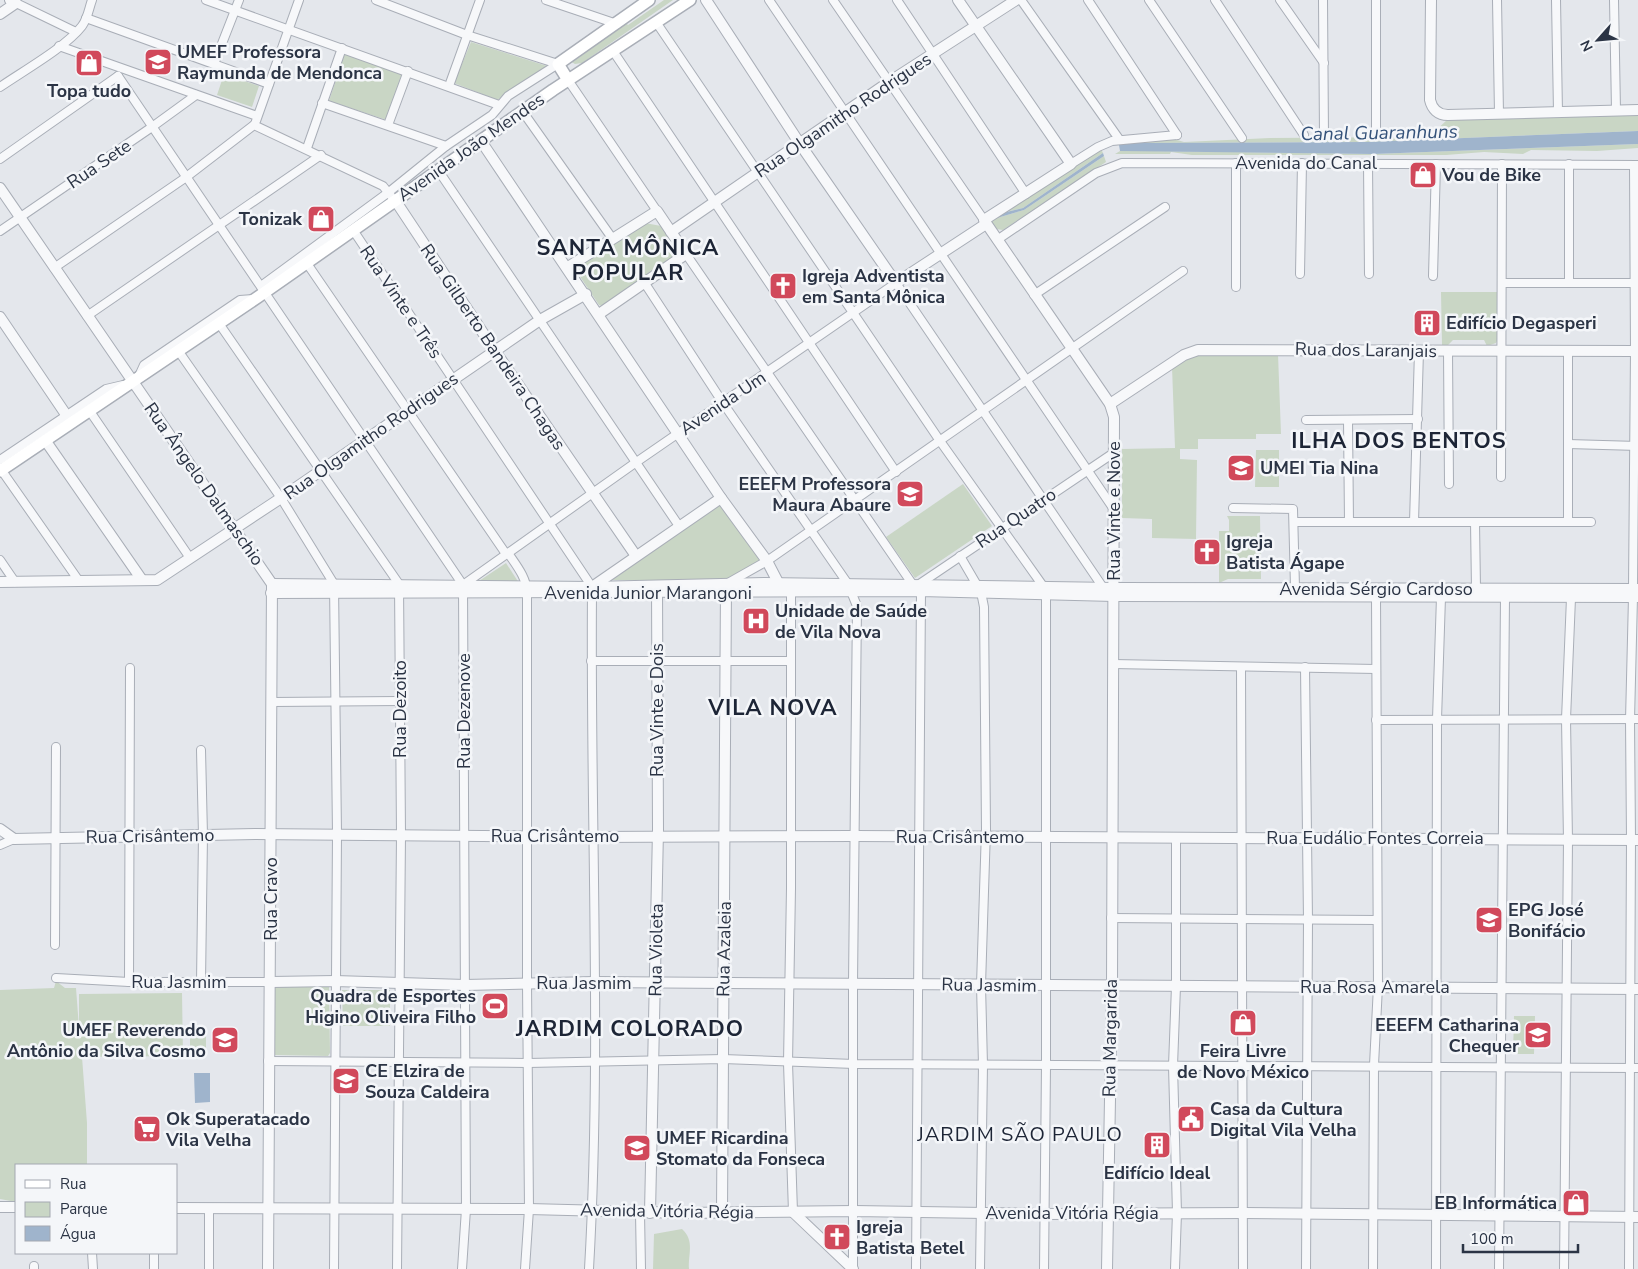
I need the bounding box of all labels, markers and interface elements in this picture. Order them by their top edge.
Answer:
north arrow [1573,15,1623,65]
text: N [1576,37,1598,55]
place label: UMEF Professora Raymunda de Mendonca [177,40,382,85]
school or university icon: UMEF Professora Raymunda de Mendonca [143,47,173,77]
street label: Rua Olgamitho Rodrigues [750,47,936,183]
shop icon: Topa tudo [74,48,104,78]
place label: Topa tudo [47,79,131,103]
street label: Avenida João Mendes [393,87,549,207]
water label: Canal Guaranhuns [1300,119,1458,147]
street label: Rua Sete [62,134,136,194]
street label: Avenida do Canal [1235,151,1378,175]
shop icon: Vou de Bike [1408,160,1438,190]
place label: Vou de Bike [1441,163,1541,187]
shop icon: Tonizak [306,204,336,234]
place label: Tonizak [239,207,302,231]
district label: SANTA MÔNICA POPULAR [537,233,719,288]
street label: Rua Gilberto Bandeira Chagas [415,239,571,455]
street label: Rua Vinte e Três [354,241,448,363]
place label: Igreja Adventista em Santa Mônica [802,264,945,309]
church icon: Igreja Adventista em Santa Mônica [768,271,798,301]
building icon: Edifício Degasperi [1412,308,1442,338]
place label: Edifício Degasperi [1446,311,1597,335]
street label: Rua dos Laranjais [1295,337,1437,363]
street label: Avenida Um [675,365,771,441]
street label: Rua Olgamitho Rodrigues [279,367,463,505]
street label: Rua Ângelo Dalmaschio [138,398,270,570]
district label: ILHA DOS BENTOS [1291,426,1507,456]
street label: Rua Vinte e Nove [1102,441,1126,581]
school or university icon: UMEI Tia Nina [1226,453,1256,483]
place label: UMEI Tia Nina [1260,456,1378,480]
place label: EEEFM Professora Maura Abaure [739,472,891,517]
school or university icon: EEEFM Professora Maura Abaure [895,479,925,509]
street label: Rua Quatro [971,482,1061,554]
place label: Igreja Batista Ágape [1226,530,1345,575]
church icon: Igreja Batista Ágape [1192,537,1222,567]
street label: Avenida Sérgio Cardoso [1279,577,1473,601]
street label: Avenida Junior Marangoni [544,581,752,605]
place label: Unidade de Saúde de Vila Nova [775,599,927,644]
hospital icon: Unidade de Saúde de Vila Nova [741,606,771,636]
street label: Rua Vinte e Dois [645,643,669,777]
street label: Rua Dezenove [452,653,476,769]
street label: Rua Dezoito [388,660,412,758]
district label: VILA NOVA [707,693,838,723]
street label: Rua Crisântemo [85,823,215,849]
street label: Rua Crisântemo [491,824,619,848]
street label: Rua Crisântemo [896,825,1024,849]
street label: Rua Eudálio Fontes Correia [1266,826,1484,850]
street label: Rua Cravo [259,857,283,941]
place label: EPG José Bonifácio [1508,898,1586,943]
street label: Rua Azaleia [711,901,737,997]
street label: Rua Violeta [643,903,669,997]
school or university icon: EPG José Bonifácio [1474,905,1504,935]
street label: Rua Jasmim [131,970,227,994]
street label: Rua Jasmim [536,971,632,995]
street label: Rua Jasmim [941,972,1037,998]
street label: Rua Rosa Amarela [1300,975,1450,999]
street label: Rua Margarida [1097,979,1123,1097]
place label: Quadra de Esportes Higino Oliveira Filho [305,984,476,1029]
sports icon: Quadra de Esportes Higino Oliveira Filho [480,991,510,1021]
shop icon: Feira Livre de Novo México [1228,1008,1258,1038]
place label: EEEFM Catharina Chequer [1375,1013,1519,1058]
district label: JARDIM COLORADO [515,1014,744,1044]
place label: UMEF Reverendo Antônio da Silva Cosmo [7,1018,206,1063]
school or university icon: EEEFM Catharina Chequer [1523,1020,1553,1050]
school or university icon: UMEF Reverendo Antônio da Silva Cosmo [210,1025,240,1055]
place label: Feira Livre de Novo México [1177,1039,1309,1084]
place label: CE Elzira de Souza Caldeira [365,1059,490,1104]
school or university icon: CE Elzira de Souza Caldeira [331,1066,361,1096]
place label: Casa da Cultura Digital Vila Velha [1210,1097,1357,1142]
public building icon: Casa da Cultura Digital Vila Velha [1176,1104,1206,1134]
place label: Ok Superatacado Vila Velha [165,1107,310,1152]
supermarket icon: Ok Superatacado Vila Velha [132,1114,162,1144]
district label: JARDIM SÃO PAULO [916,1121,1123,1148]
place label: UMEF Ricardina Stomato da Fonseca [656,1126,825,1171]
building icon: Edifício Ideal [1142,1130,1172,1160]
school or university icon: UMEF Ricardina Stomato da Fonseca [622,1133,652,1163]
place label: Edifício Ideal [1104,1161,1211,1185]
legend [15,1164,178,1254]
text: Rua [60,1174,86,1194]
shop icon: EB Informática [1561,1188,1591,1218]
place label: EB Informática [1434,1191,1557,1215]
street label: Avenida Vitória Régia [580,1197,754,1225]
text: Parque [60,1199,108,1219]
street label: Avenida Vitória Régia [985,1201,1159,1225]
place label: Igreja Batista Betel [856,1215,965,1260]
church icon: Igreja Batista Betel [822,1222,852,1252]
scale bar [1463,1222,1578,1254]
text: Água [60,1224,96,1244]
text: 100 m [1470,1229,1514,1249]

